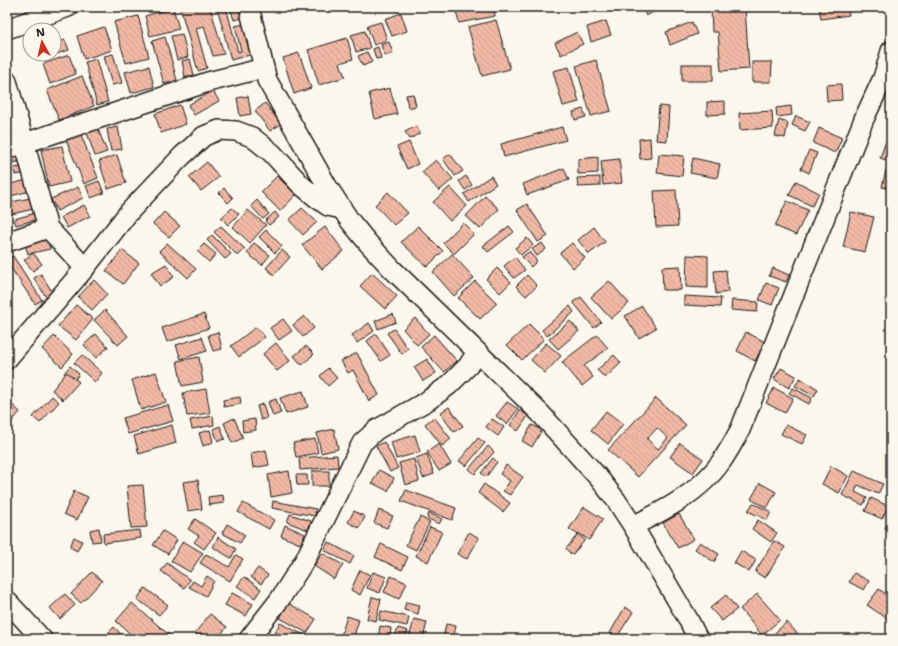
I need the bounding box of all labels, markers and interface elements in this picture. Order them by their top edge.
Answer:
north arrow [22,22,62,62]
text: N [35,25,46,41]

